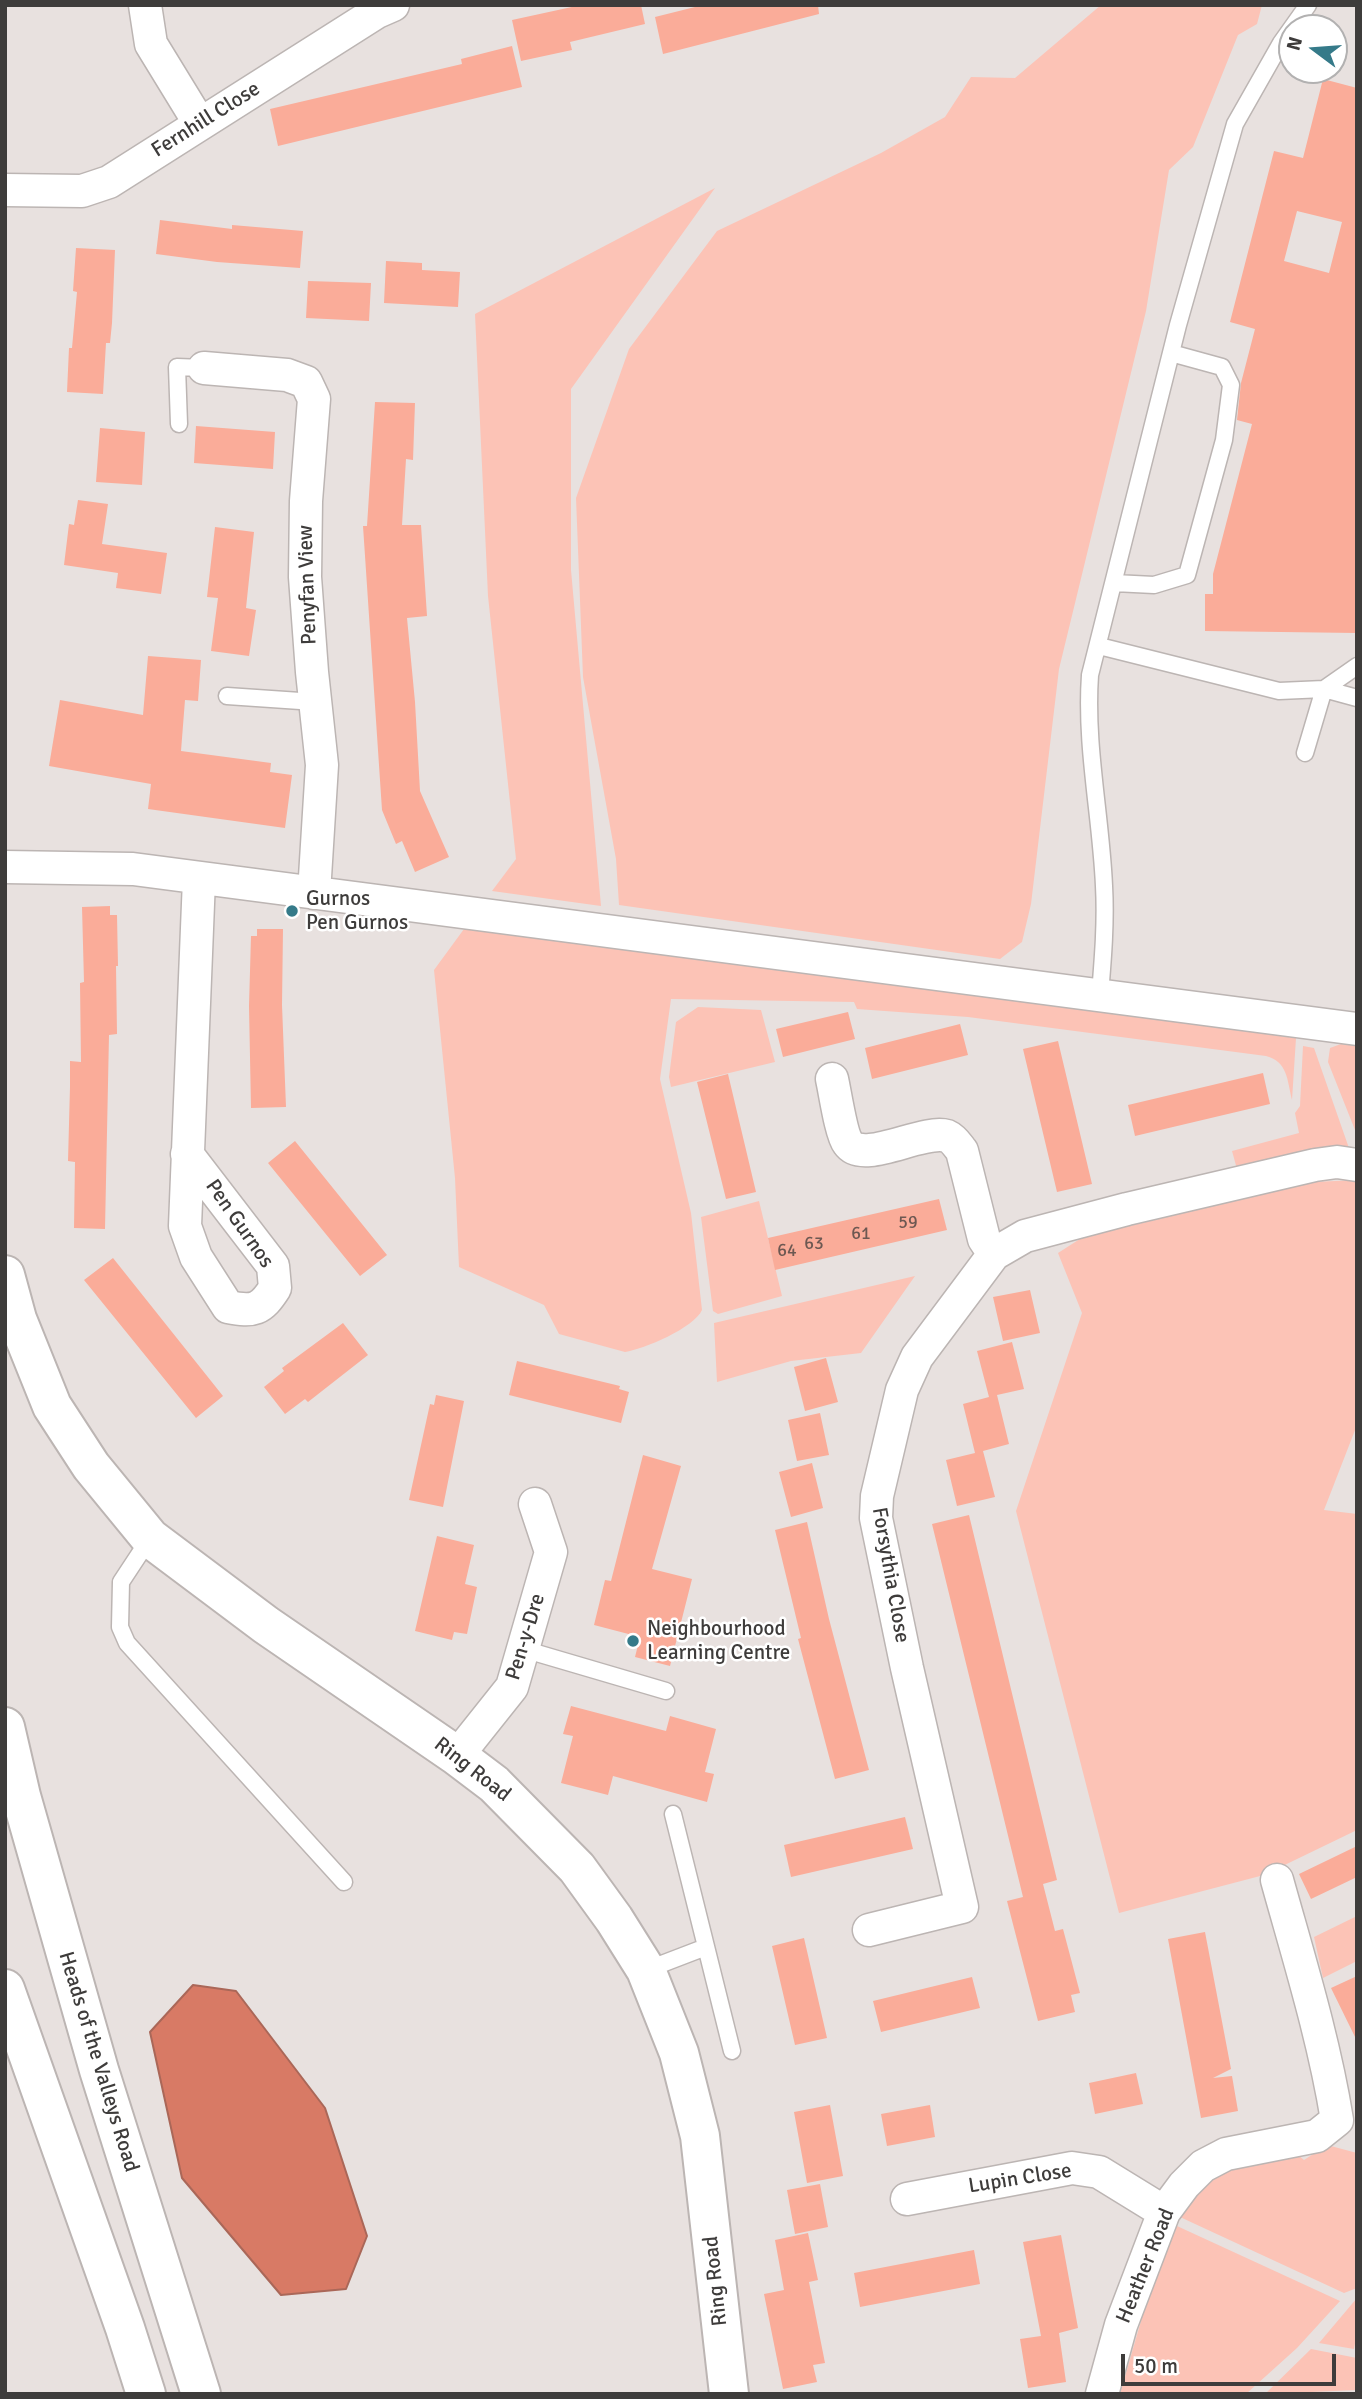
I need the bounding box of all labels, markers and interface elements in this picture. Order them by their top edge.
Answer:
north arrow [1278,14,1348,84]
text: N [1281,34,1308,53]
street label: Fernhill Close [147,77,265,163]
street label: Penyfan View [293,525,323,645]
place label: Gurnos Pen Gurnos [306,886,408,936]
marker: Gurnos Pen Gurnos [284,903,300,919]
street label: Pen Gurnos [199,1175,279,1273]
house number: 59 [898,1212,918,1234]
house number: 61 [851,1223,871,1245]
house number: 63 [804,1233,824,1255]
house number: 64 [777,1240,797,1262]
street label: Forsythia Close [866,1505,914,1645]
street label: Pen-y-Dre [501,1591,551,1683]
place label: Neighbourhood Learning Centre [647,1616,790,1666]
marker: Neighbourhood Learning Centre [625,1633,641,1649]
street label: Ring Road [429,1732,515,1808]
street label: Heads of the Valleys Road [52,1949,144,2175]
street label: Lupin Close [967,2158,1073,2200]
street label: Heather Road [1112,2205,1180,2327]
street label: Ring Road [699,2235,733,2327]
scale bar [1124,2340,1339,2384]
text: 50 m [1134,2353,1178,2379]

